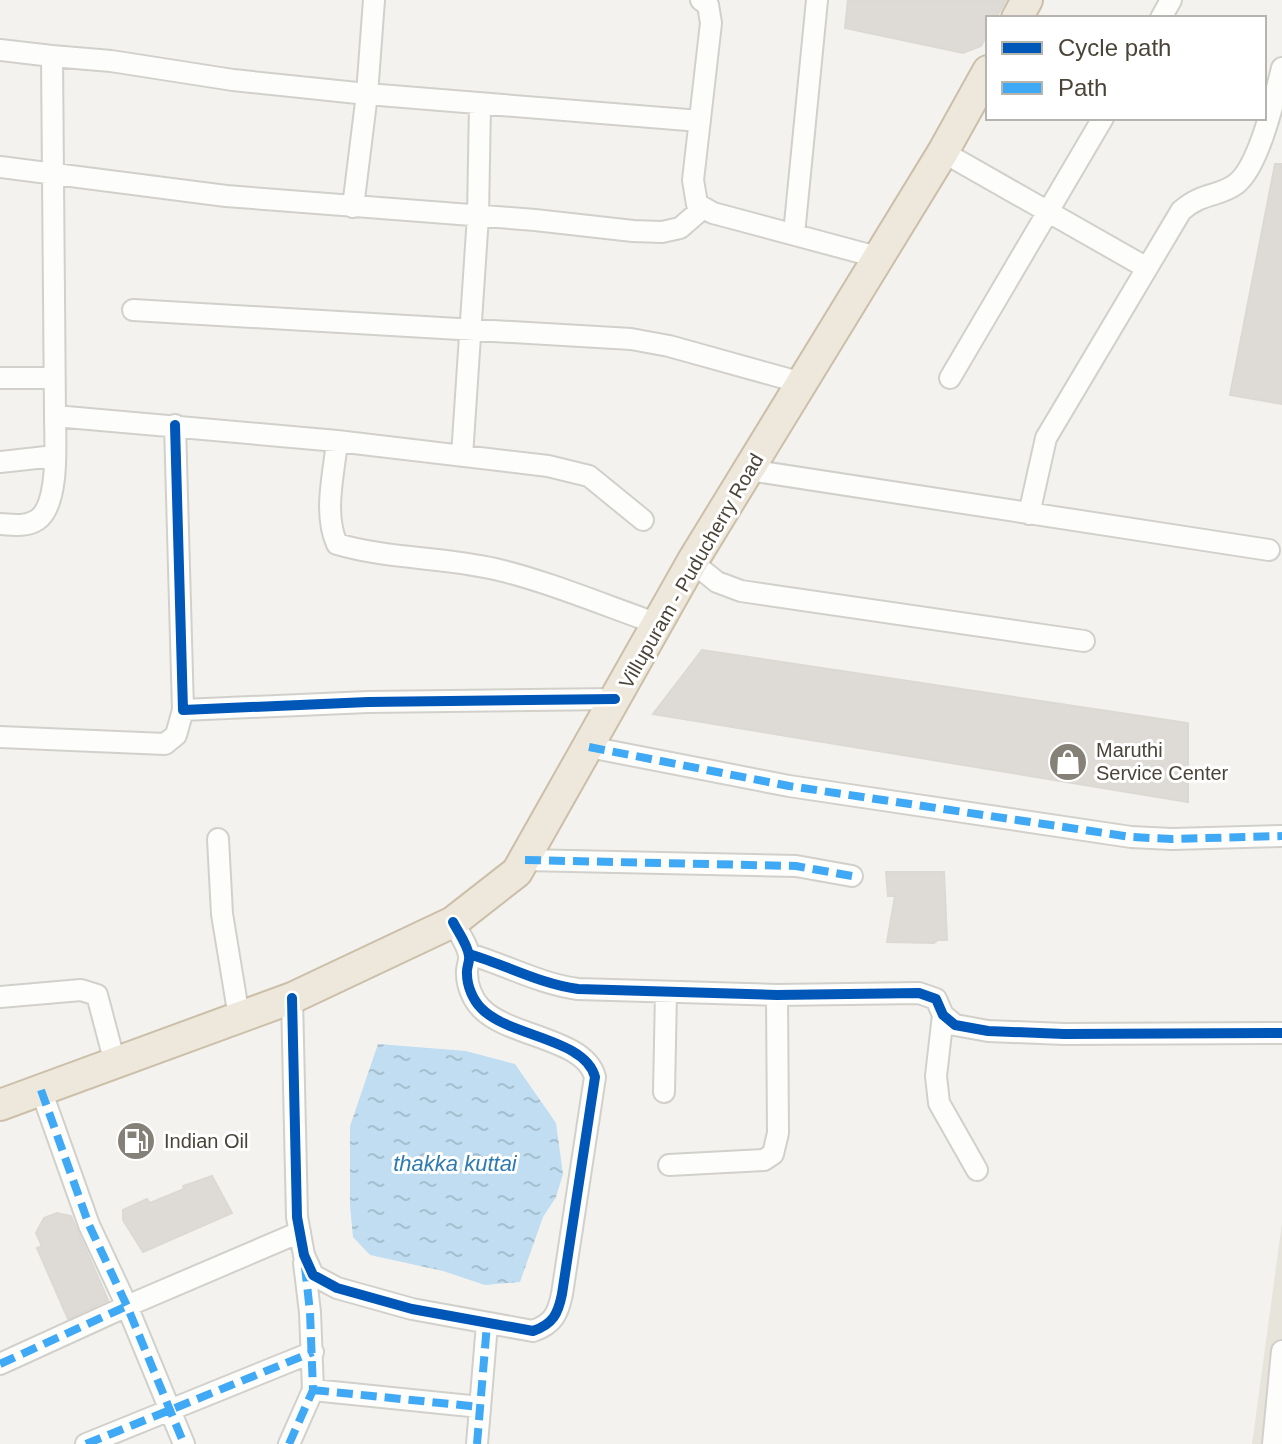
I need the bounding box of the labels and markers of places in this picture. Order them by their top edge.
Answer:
place label: Maruthi Service Center [1096,739,1229,784]
shop icon: Maruthi Service Center [1047,741,1089,783]
fuel station icon: Indian Oil [115,1120,157,1162]
place label: Indian Oil [164,1130,249,1152]

